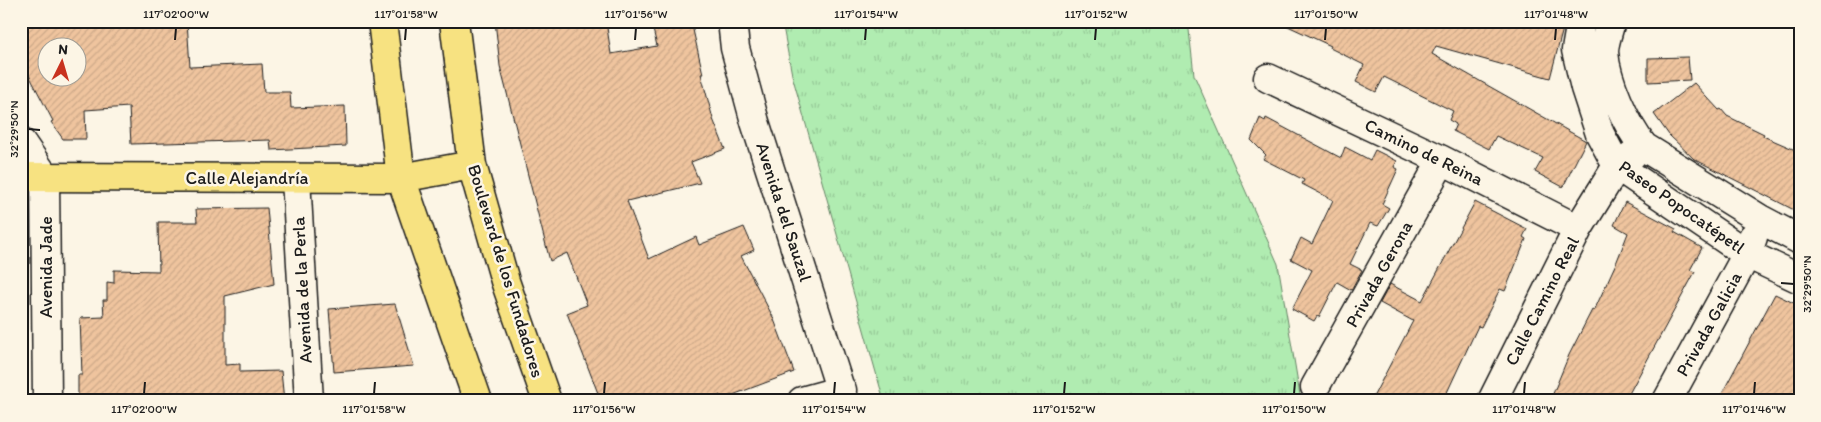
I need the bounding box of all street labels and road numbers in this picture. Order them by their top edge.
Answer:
street label: Camino de Reina [1361,114,1488,191]
street label: Avenida del Sauzal [751,140,817,284]
street label: Paseo Popocatépetl [1615,155,1749,259]
street label: Boulevard de los Fundadores [463,162,549,380]
street label: Calle Alejandría [186,167,309,189]
street label: Avenida Jade [35,216,57,318]
street label: Avenida de la Perla [287,216,317,364]
street label: Privada Gerona [1341,216,1418,331]
street label: Calle Camino Real [1500,233,1584,369]
street label: Privada Galicia [1671,267,1747,380]

